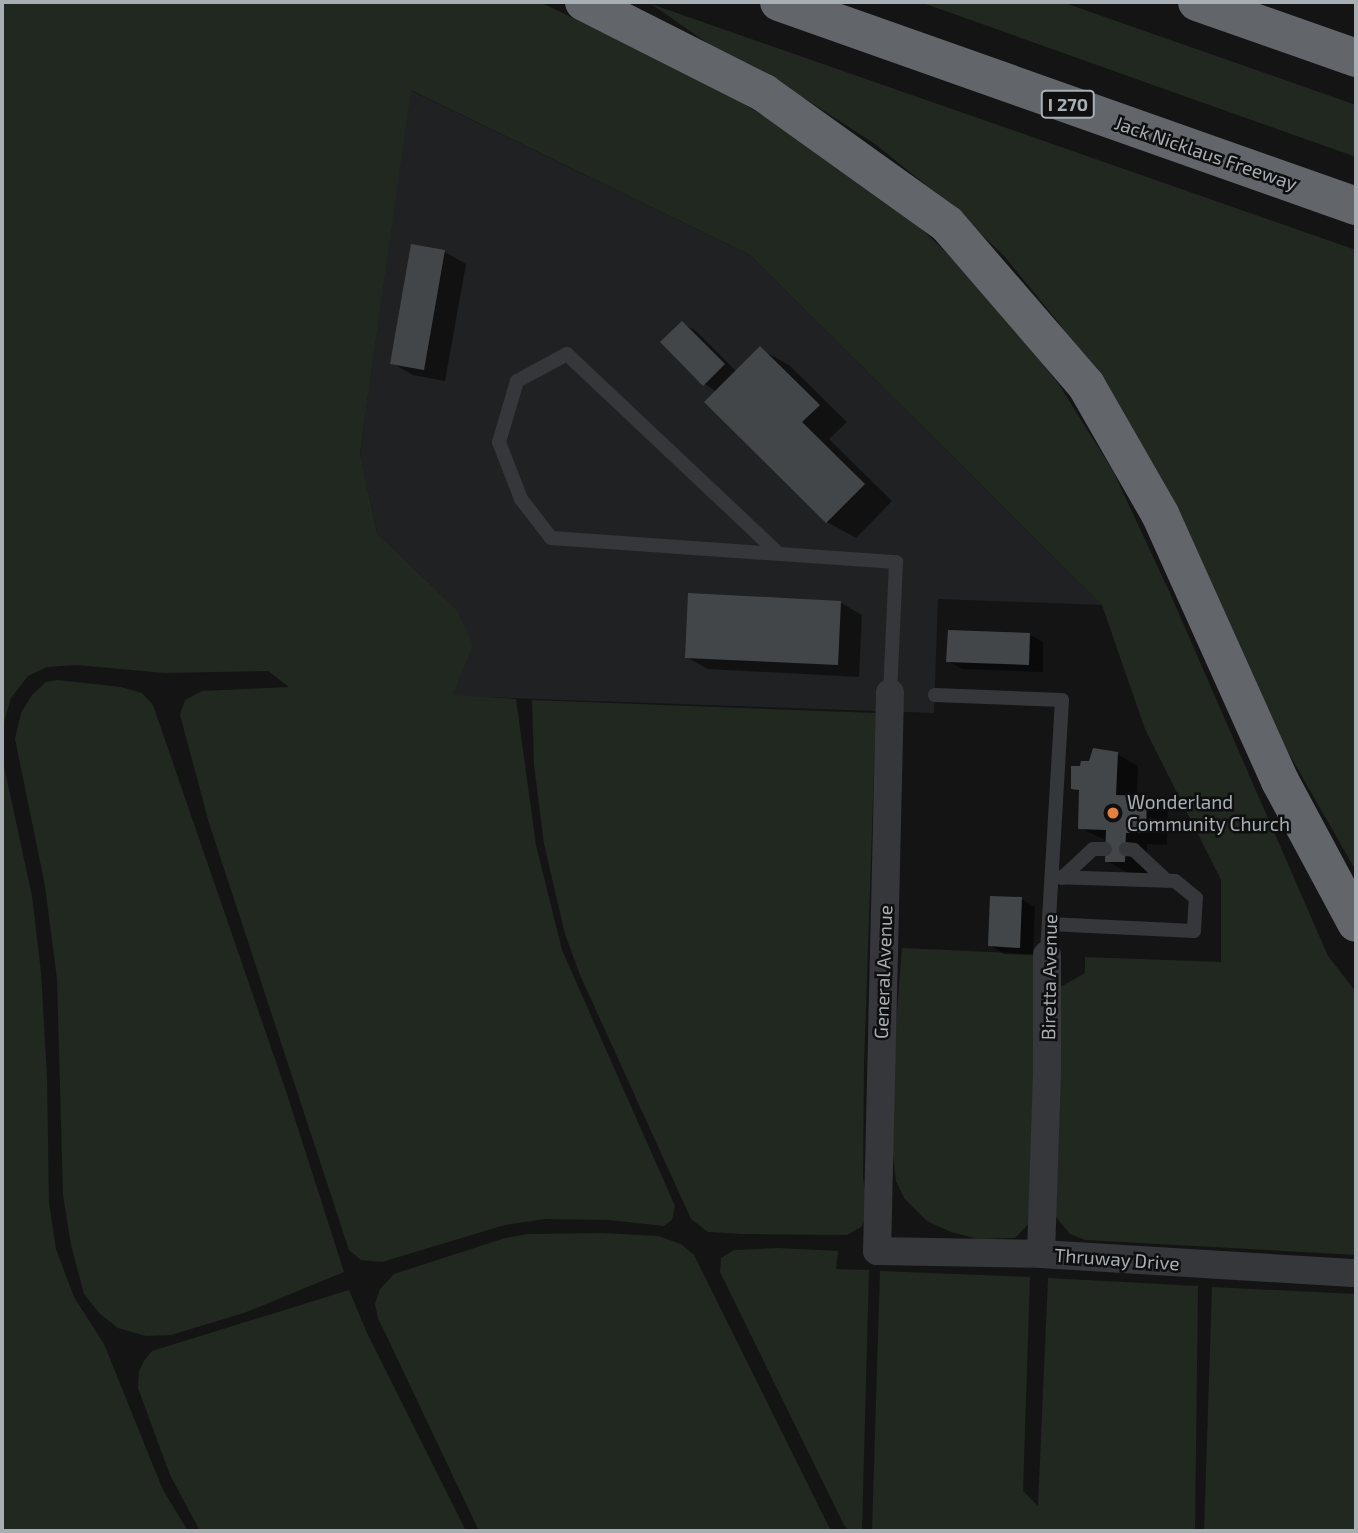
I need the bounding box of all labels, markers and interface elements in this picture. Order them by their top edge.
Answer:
road number: I 270 [1040,90,1096,119]
street label: Jack Nicklaus Freeway [1112,111,1300,195]
place label: Wonderland Community Church [1127,791,1290,835]
marker: Wonderland Community Church [1105,805,1121,821]
street label: General Avenue [869,904,897,1040]
street label: Biretta Avenue [1036,913,1062,1041]
street label: Thruway Drive [1053,1243,1181,1275]

